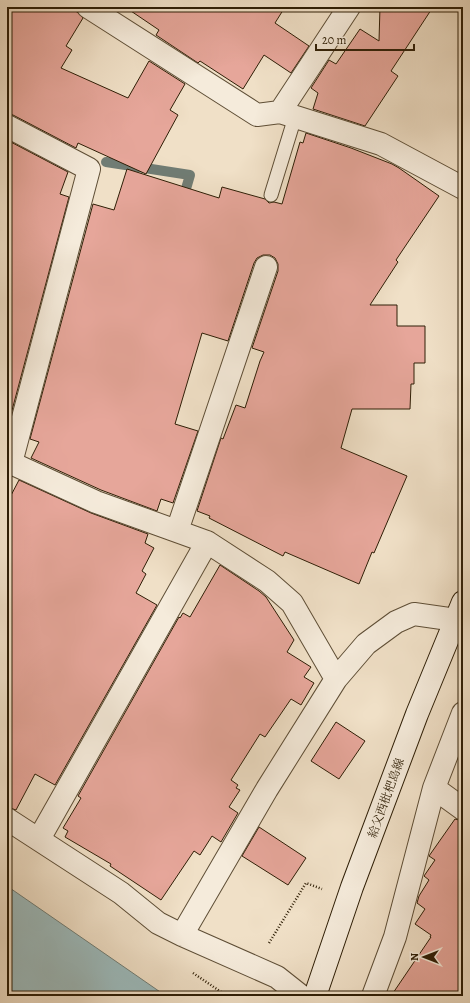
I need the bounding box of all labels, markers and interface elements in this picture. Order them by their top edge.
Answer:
scale bar [316,26,414,52]
text: 20 m [322,32,346,48]
street label: 給父西枇杷島線 [364,756,408,840]
north arrow [404,937,444,977]
text: N [407,953,422,961]

